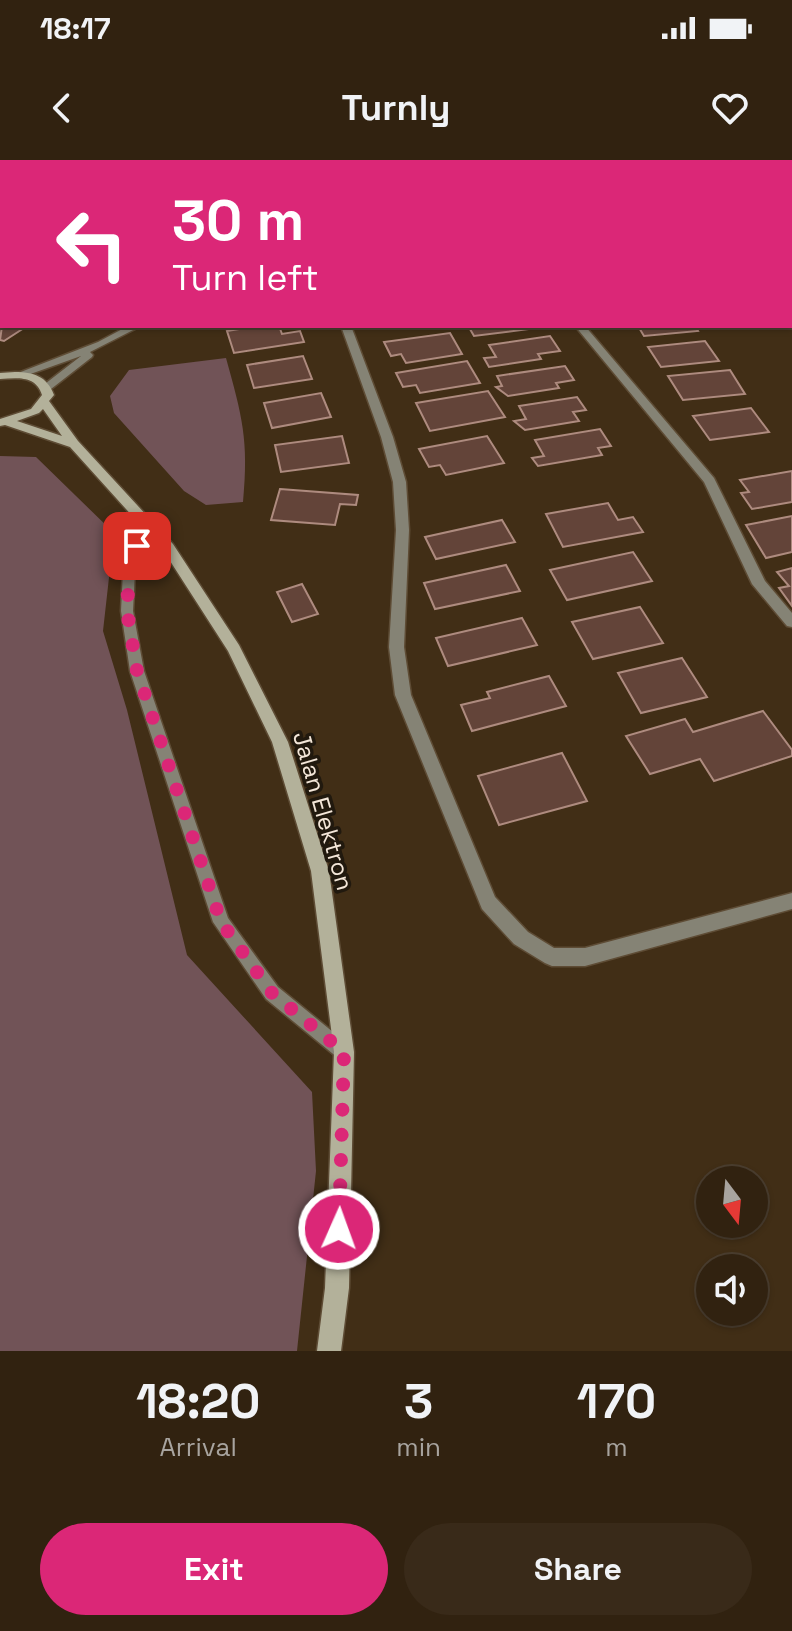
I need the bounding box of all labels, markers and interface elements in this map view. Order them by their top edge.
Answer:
text: 18:17 [40,9,111,48]
text: Turnly [342,85,450,131]
icon: back [40,86,84,130]
icon: heart [708,86,752,130]
text: 30 m [172,185,304,256]
icon: left [40,192,144,296]
text: Turn left [172,255,319,301]
pin [103,512,171,580]
icon: arrive [115,524,159,568]
street label: Jalan Elektron [286,728,361,894]
north arrow [696,1166,768,1238]
map controls [696,1166,768,1326]
position arrow [297,1187,381,1271]
button: sound [696,1254,768,1326]
text: 18:20 [136,1371,260,1432]
text: 3 [404,1371,433,1432]
text: 170 [577,1371,656,1432]
text: Arrival [159,1430,237,1464]
text: min [396,1430,441,1464]
text: m [605,1430,628,1464]
button: Exit [40,1523,388,1615]
button: Share [404,1523,752,1615]

